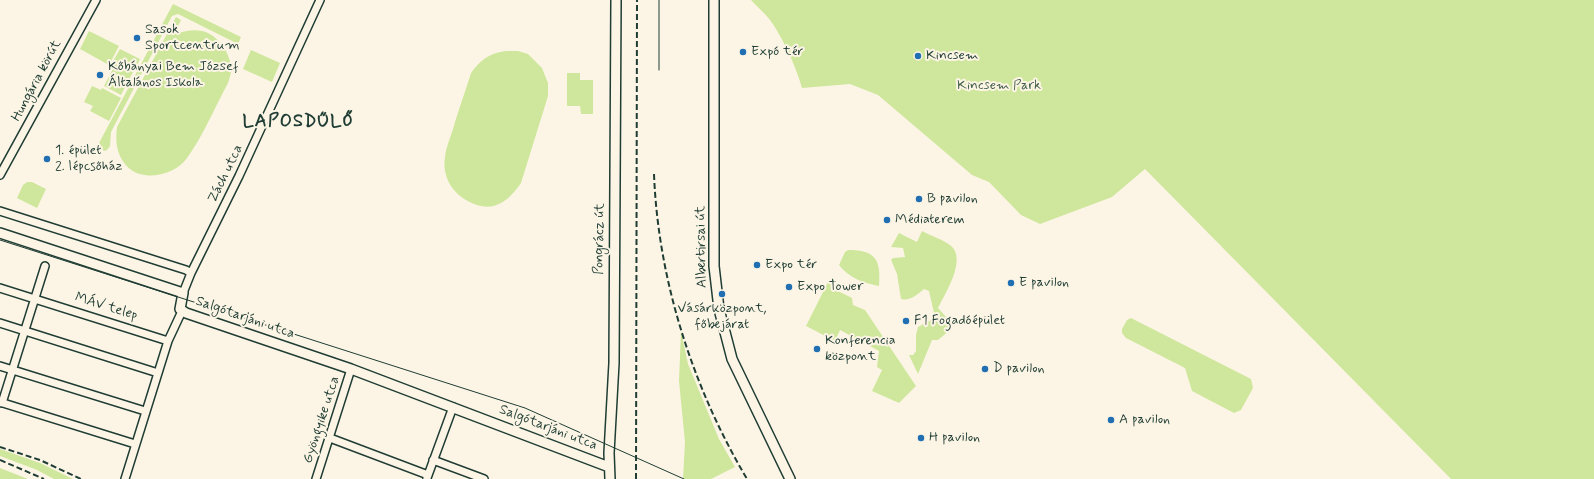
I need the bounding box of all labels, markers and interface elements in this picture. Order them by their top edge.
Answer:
place label: Sasok Sportcentrum [145,22,240,54]
marker: Sasok Sportcentrum [132,33,142,43]
street label: Hungária körút [8,37,66,125]
place label: Expó tér [751,44,803,60]
marker: Expó tér [738,47,748,57]
place label: Kincsem [926,48,978,64]
marker: Kincsem [913,51,923,61]
place label: Kőbányai Bem József Általános Iskola [108,59,238,92]
marker: Kőbányai Bem József Általános Iskola [95,70,105,80]
park label: Kincsem Park [957,78,1041,94]
district label: LAPOSDŰLŐ [243,111,355,133]
street label: Zách utca [205,142,247,206]
place label: 1. épület 2. lépcsőház [55,143,122,176]
marker: 1. épület 2. lépcsőház [42,154,52,164]
place label: B pavilon [927,191,978,207]
marker: B pavilon [914,194,924,204]
street label: Pongrácz út [591,203,609,275]
street label: Albertirsai út [693,206,711,288]
place label: Médiaterem [895,212,965,228]
marker: Médiaterem [882,215,892,225]
place label: Expo tér [765,257,817,273]
marker: Expo tér [752,260,762,270]
place label: E pavilon [1019,275,1069,291]
marker: E pavilon [1006,278,1016,288]
place label: Expo Tower [797,279,863,295]
marker: Expo Tower [784,282,794,292]
street label: MÁV telep [73,289,139,325]
marker: Vásárközpont, főbejárat [717,289,727,299]
street label: Salgótarjáni utca [193,293,297,343]
place label: Vásárközpont, főbejárat [677,301,767,334]
place label: F1 Fogadóépület [914,313,1005,329]
marker: F1 Fogadóépület [901,316,911,326]
place label: Konferencia központ [825,333,895,366]
marker: Konferencia központ [812,344,822,354]
place label: D pavilon [993,361,1045,377]
marker: D pavilon [980,364,990,374]
street label: Gyöngyike utca [300,374,344,466]
street label: Salgótarjáni utca [497,402,599,454]
place label: A pavilon [1119,412,1170,428]
marker: A pavilon [1106,415,1116,425]
place label: H pavilon [929,430,980,446]
marker: H pavilon [916,433,926,443]

